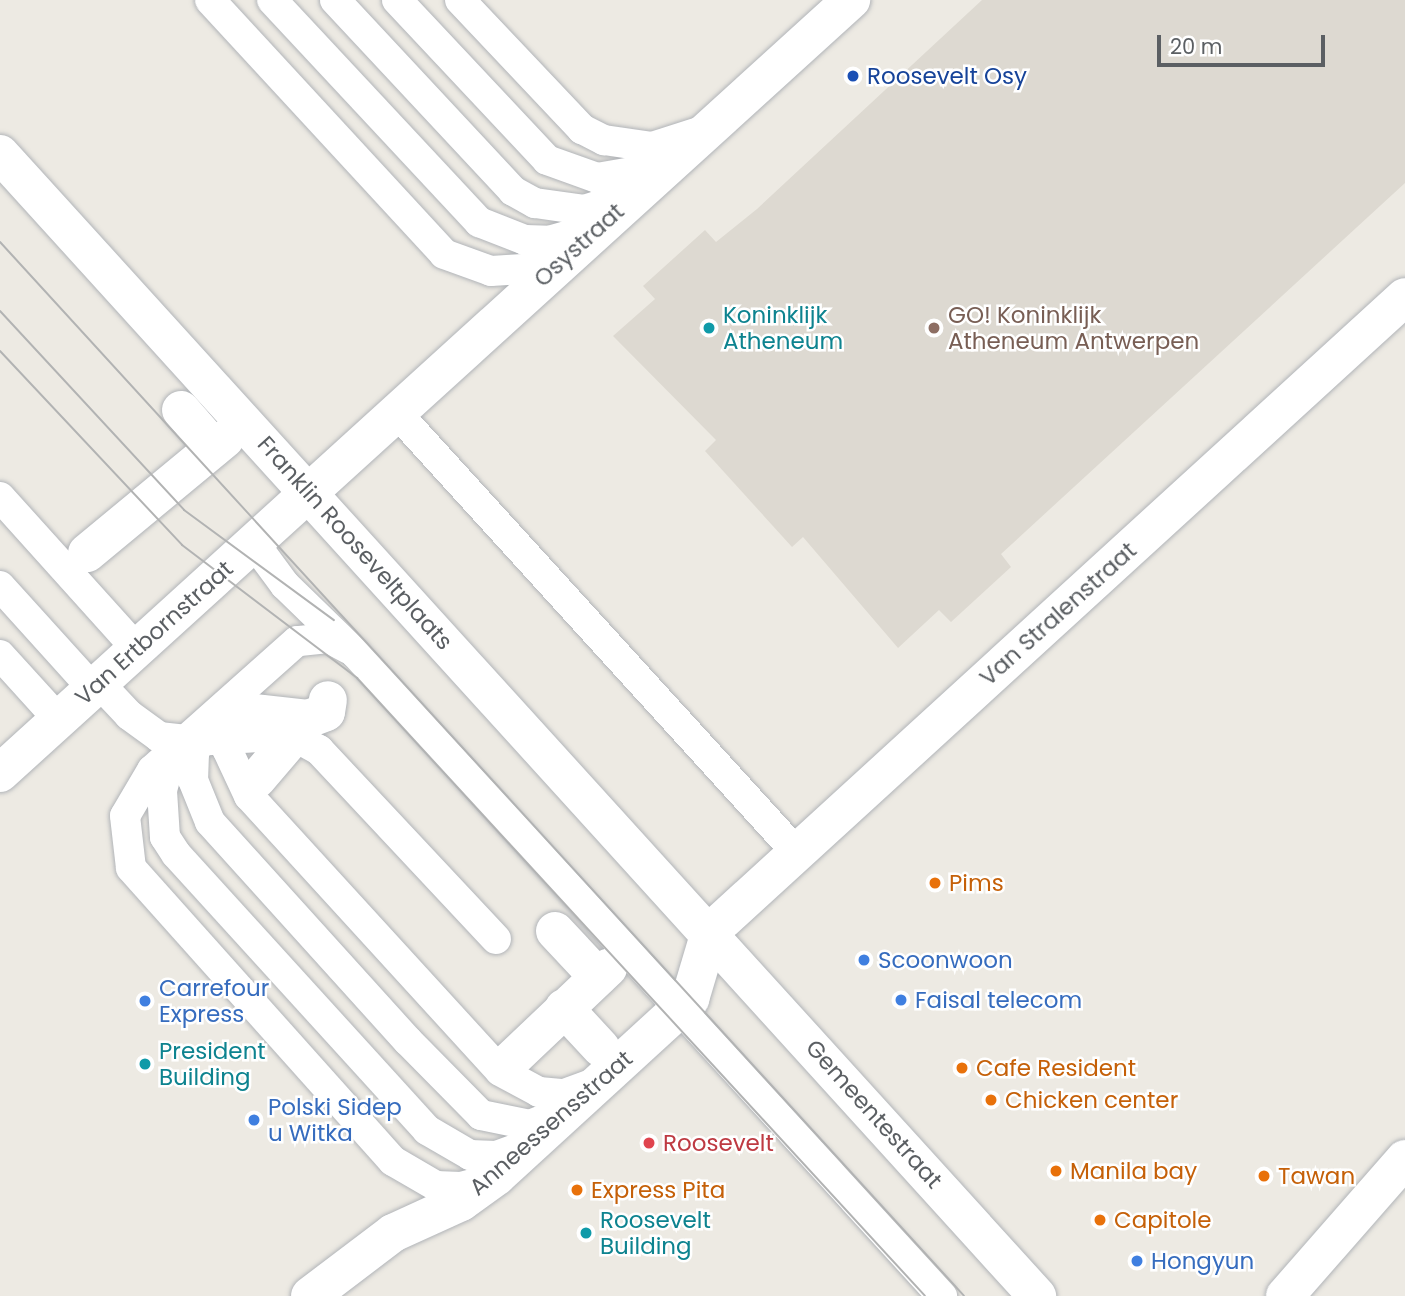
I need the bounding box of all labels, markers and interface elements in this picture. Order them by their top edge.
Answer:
scale bar [1160,21,1328,65]
text: 20 m [1170,32,1223,61]
place label: Roosevelt Osy [867,62,1027,90]
marker: Roosevelt Osy [845,68,861,84]
street label: Osystraat [528,197,630,293]
place label: Koninklijk Atheneum [723,301,843,355]
place label: GO! Koninklijk Atheneum Antwerpen [948,301,1199,355]
marker: Koninklijk Atheneum [701,320,717,336]
marker: GO! Koninklijk Atheneum Antwerpen [926,320,942,336]
street label: Franklin Rooseveltplaats [252,430,458,656]
street label: Van Stralenstraat [974,536,1142,692]
street label: Van Ertbornstraat [69,555,239,711]
place label: Pims [949,869,1004,897]
marker: Pims [927,875,943,891]
place label: Scoonwoon [878,946,1013,974]
marker: Scoonwoon [856,952,872,968]
place label: Carrefour Express [159,974,269,1028]
place label: Faisal telecom [915,986,1082,1014]
marker: Faisal telecom [893,992,909,1008]
marker: Carrefour Express [137,993,153,1009]
street label: Gemeentestraat [800,1034,948,1194]
place label: President Building [159,1037,266,1091]
street label: Anneessensstraat [464,1045,638,1201]
place label: Cafe Resident [976,1054,1136,1082]
marker: President Building [137,1056,153,1072]
marker: Cafe Resident [954,1060,970,1076]
place label: Chicken center [1005,1086,1178,1114]
marker: Chicken center [983,1092,999,1108]
place label: Polski Sidep u Witka [268,1093,402,1147]
marker: Polski Sidep u Witka [246,1112,262,1128]
place label: Roosevelt [663,1129,774,1157]
marker: Roosevelt [641,1135,657,1151]
place label: Manila bay [1070,1157,1197,1185]
place label: Tawan [1278,1162,1355,1190]
marker: Manila bay [1048,1163,1064,1179]
marker: Tawan [1256,1168,1272,1184]
place label: Express Pita [591,1176,725,1204]
marker: Express Pita [569,1182,585,1198]
place label: Roosevelt Building [600,1206,711,1260]
place label: Capitole [1114,1206,1212,1234]
marker: Capitole [1092,1212,1108,1228]
marker: Roosevelt Building [578,1225,594,1241]
place label: Hongyun [1151,1247,1254,1275]
marker: Hongyun [1129,1253,1145,1269]

